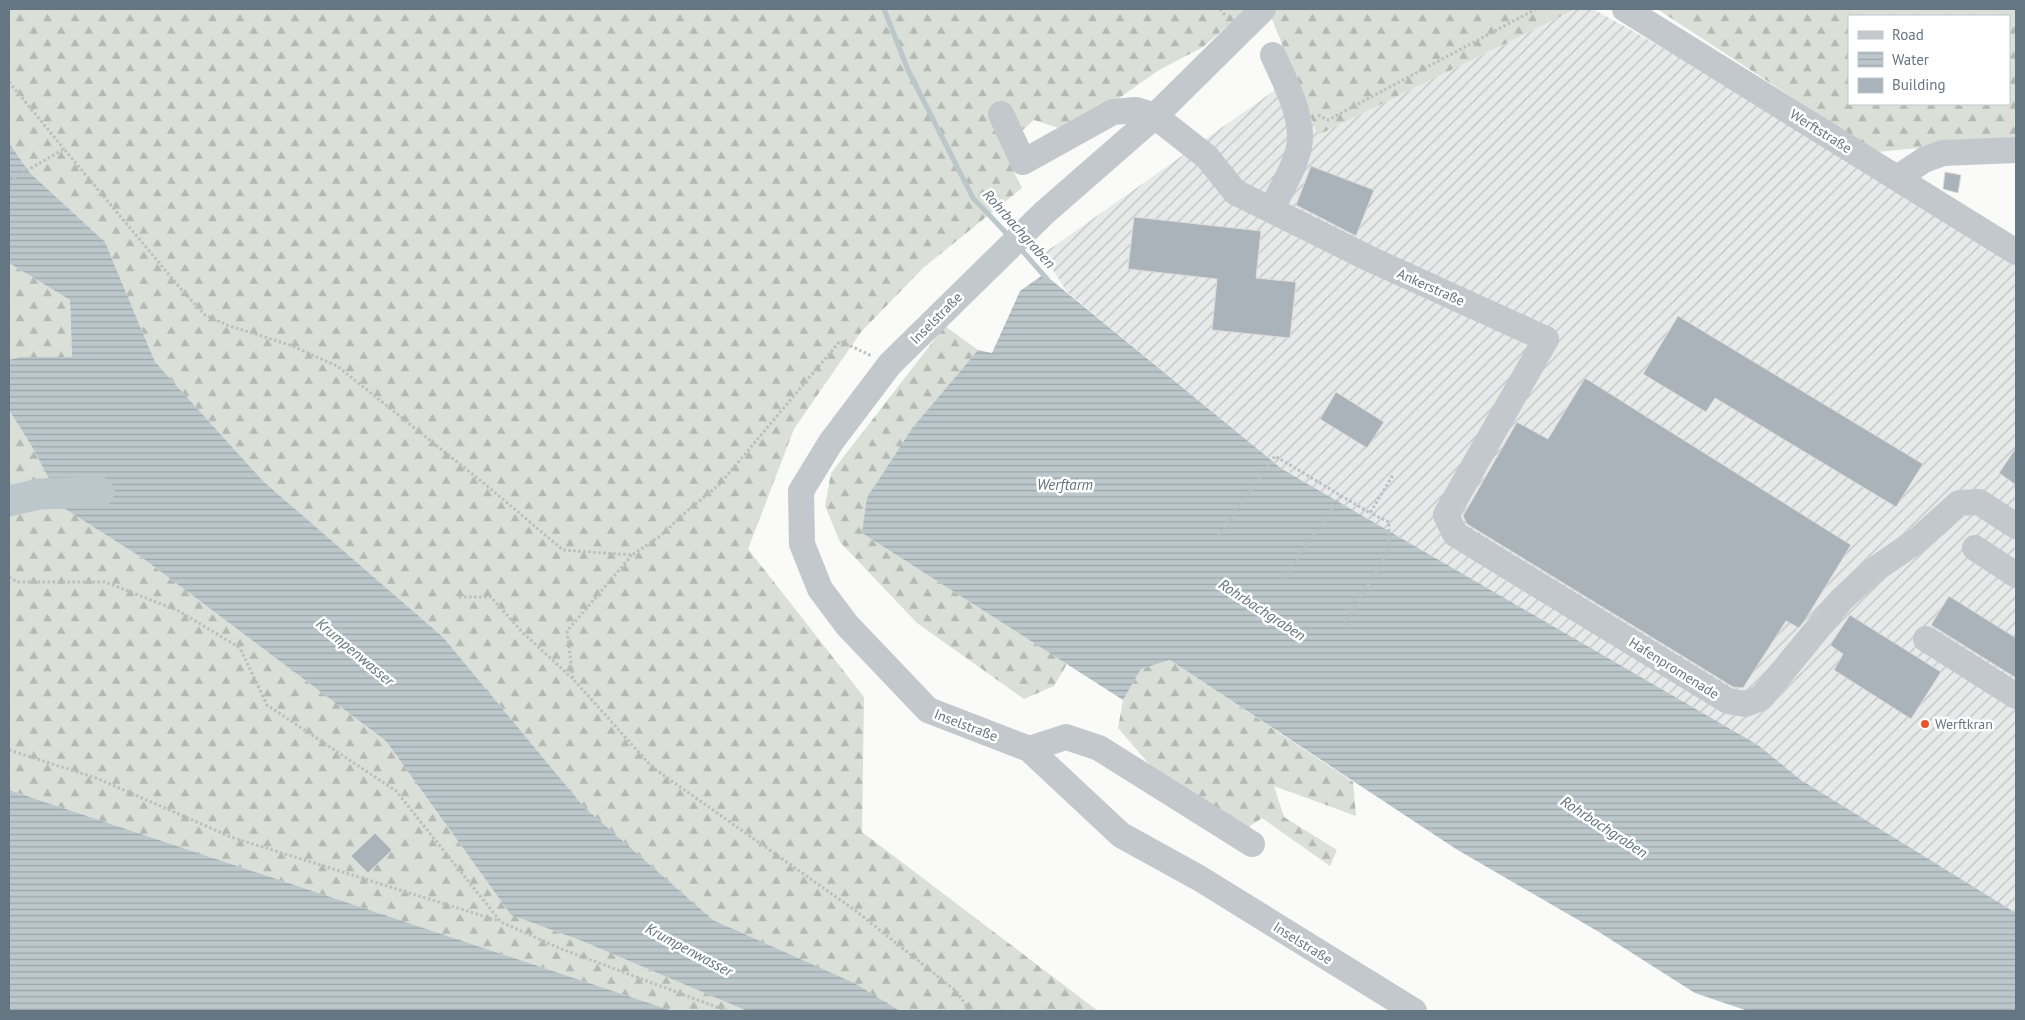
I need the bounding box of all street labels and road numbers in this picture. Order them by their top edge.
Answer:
street label: Werftstraße [1787,105,1855,157]
street label: Ankerstraße [1394,264,1468,310]
street label: Inselstraße [906,288,966,348]
street label: Hafenpromenade [1626,633,1722,703]
street label: Inselstraße [932,705,1000,745]
street label: Inselstraße [1270,918,1336,968]

